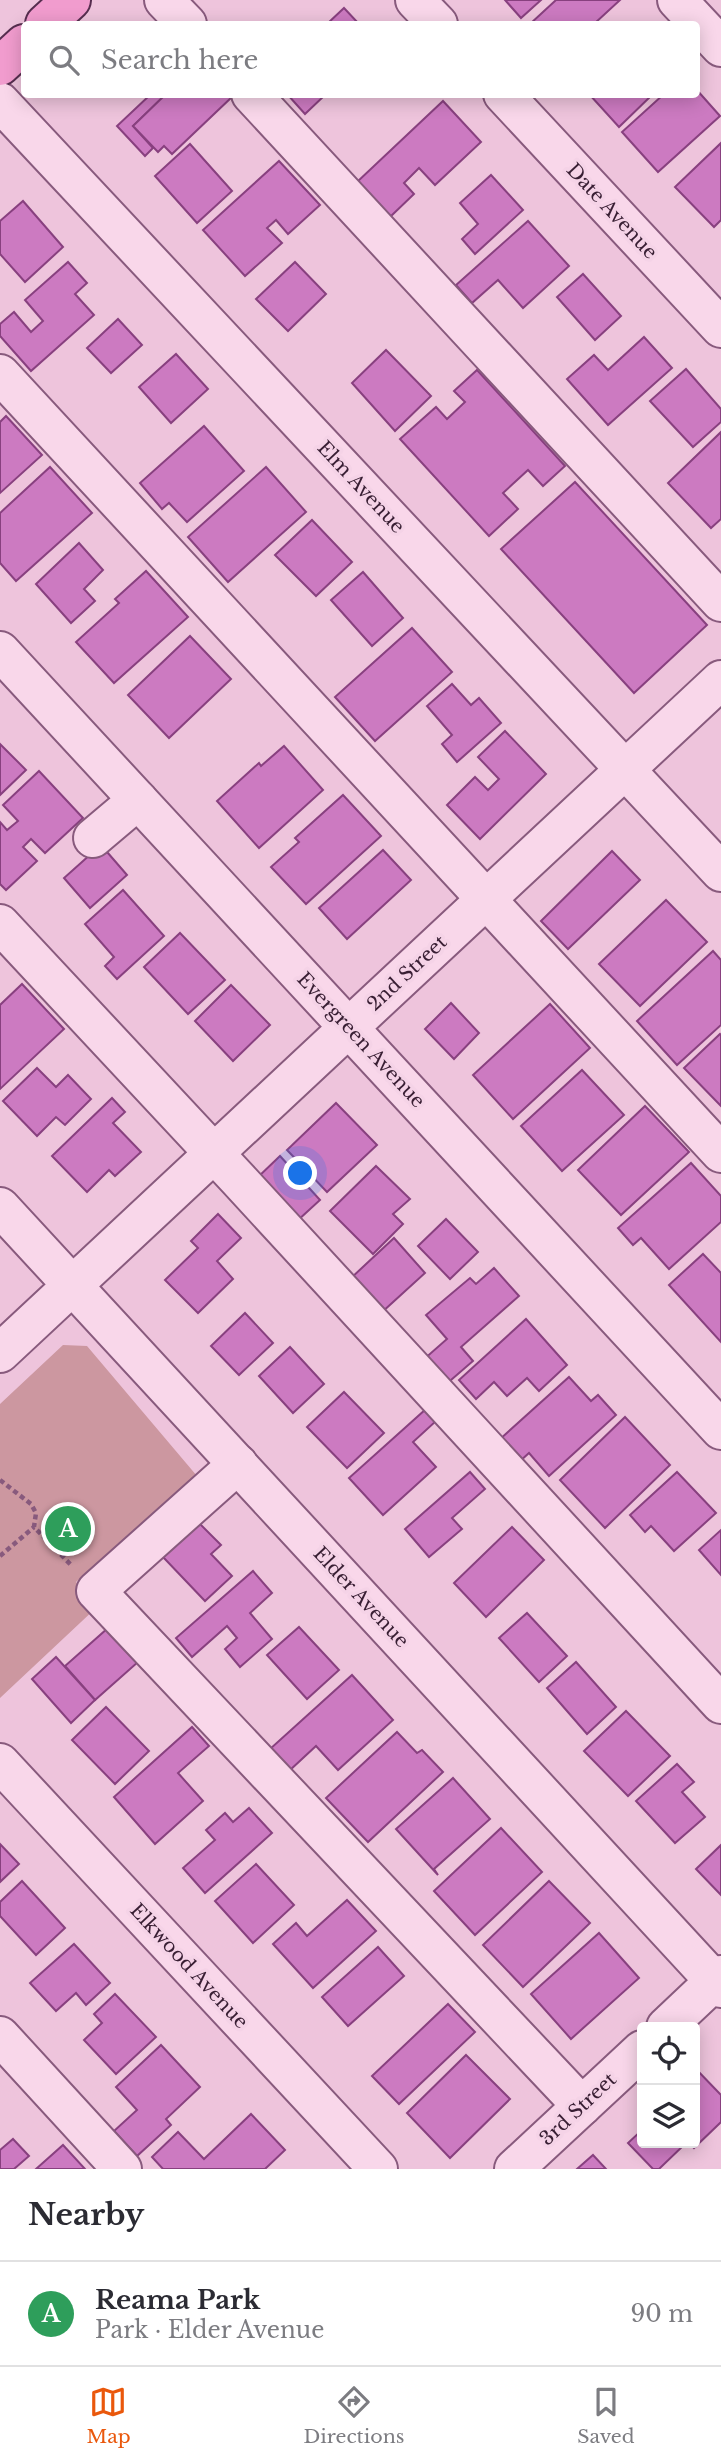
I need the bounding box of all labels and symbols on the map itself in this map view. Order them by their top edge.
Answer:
street label: Date Avenue [562,158,662,264]
street label: Elm Avenue [313,436,409,538]
street label: 2nd Street [363,930,452,1016]
street label: Evergreen Avenue [292,968,430,1112]
your location [283,1156,317,1190]
pin: A [45,1503,91,1555]
street label: Elder Avenue [308,1542,414,1652]
street label: Elkwood Avenue [125,1899,253,2033]
street label: 3rd Street [535,2067,622,2150]

